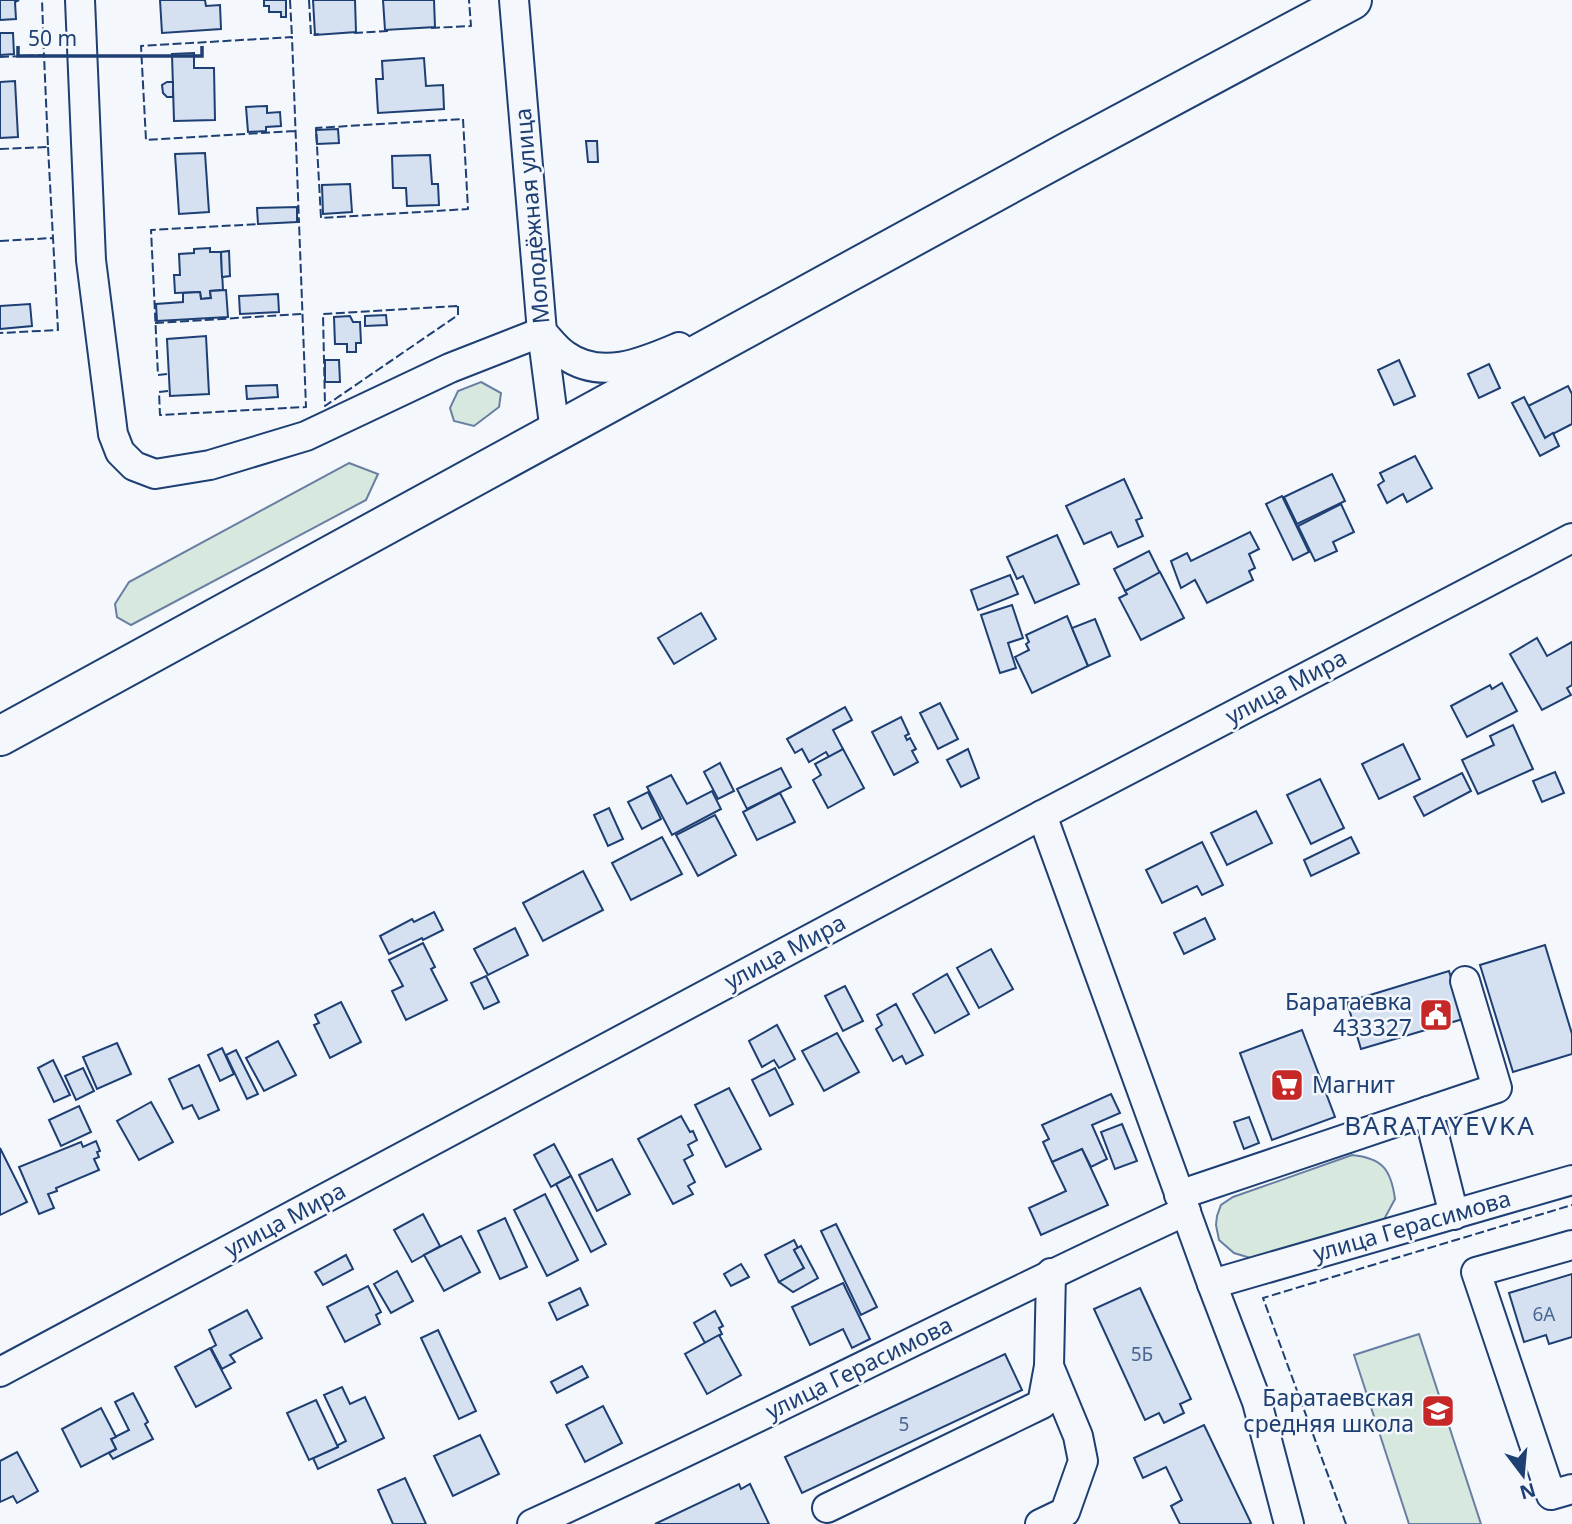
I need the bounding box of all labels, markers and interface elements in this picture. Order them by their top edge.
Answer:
scale bar [18,14,201,58]
text: 50 m [28,24,77,52]
street label: Молодёжная улица [506,107,556,325]
street label: улица Мира [1219,641,1352,731]
street label: улица Мира [718,906,851,996]
place label: Баратаевка 433327 [1285,985,1412,1043]
public building icon: Баратаевка 433327 [1417,996,1455,1034]
supermarket icon: Магнит [1268,1066,1306,1104]
place label: Магнит [1312,1068,1395,1100]
district label: BARATAYEVKA [1344,1107,1536,1143]
street label: улица Мира [218,1174,351,1264]
street label: улица Герасимова [1309,1182,1514,1269]
house number: 6А [1533,1301,1556,1327]
street label: улица Герасимова [760,1308,957,1426]
house number: 5Б [1131,1341,1153,1367]
place label: Баратаевская средняя школа [1243,1381,1414,1439]
school or university icon: Баратаевская средняя школа [1419,1392,1457,1430]
house number: 5 [899,1411,909,1437]
north arrow [1488,1440,1558,1510]
text: N [1517,1477,1539,1506]

